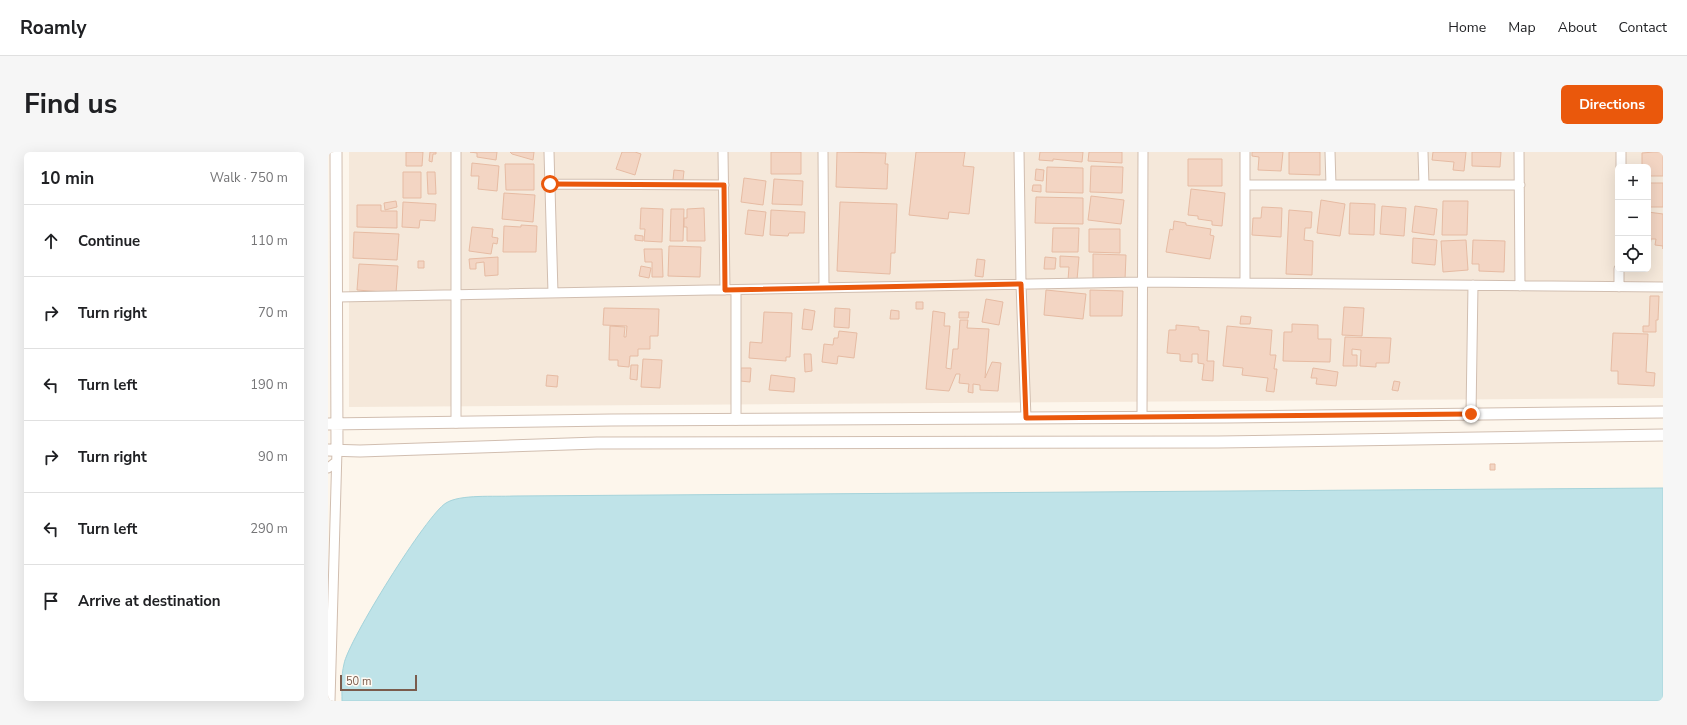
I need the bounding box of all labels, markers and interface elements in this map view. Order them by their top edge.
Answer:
text: Roamly [20,15,87,41]
text: Home [1448,18,1486,37]
text: Map [1508,18,1536,37]
text: About [1558,18,1597,37]
text: Contact [1619,18,1667,37]
text: Find us [24,85,118,123]
button: Directions [1561,85,1663,124]
map controls [1615,164,1651,272]
button: + [1615,164,1651,200]
text: 10 min [40,167,94,190]
text: Walk · 750 m [210,169,288,187]
route start [541,175,559,193]
button: − [1615,200,1651,236]
icon: ahead [40,230,62,252]
text: Continue [78,231,140,251]
text: 110 m [250,232,288,250]
button: locate [1615,236,1651,272]
icon: right [40,302,62,324]
text: Turn right [78,303,147,323]
text: 70 m [258,304,288,322]
icon: left [40,374,62,396]
text: Turn left [78,375,137,395]
text: 190 m [250,376,288,394]
route end [1462,405,1480,423]
icon: right [40,446,62,468]
text: Turn right [78,447,147,467]
text: 90 m [258,448,288,466]
icon: left [40,518,62,540]
text: Turn left [78,519,137,539]
text: 290 m [250,520,288,538]
icon: arrive [40,590,62,612]
text: Arrive at destination [78,591,221,611]
scale bar [340,673,417,692]
text: 50 m [346,674,371,689]

